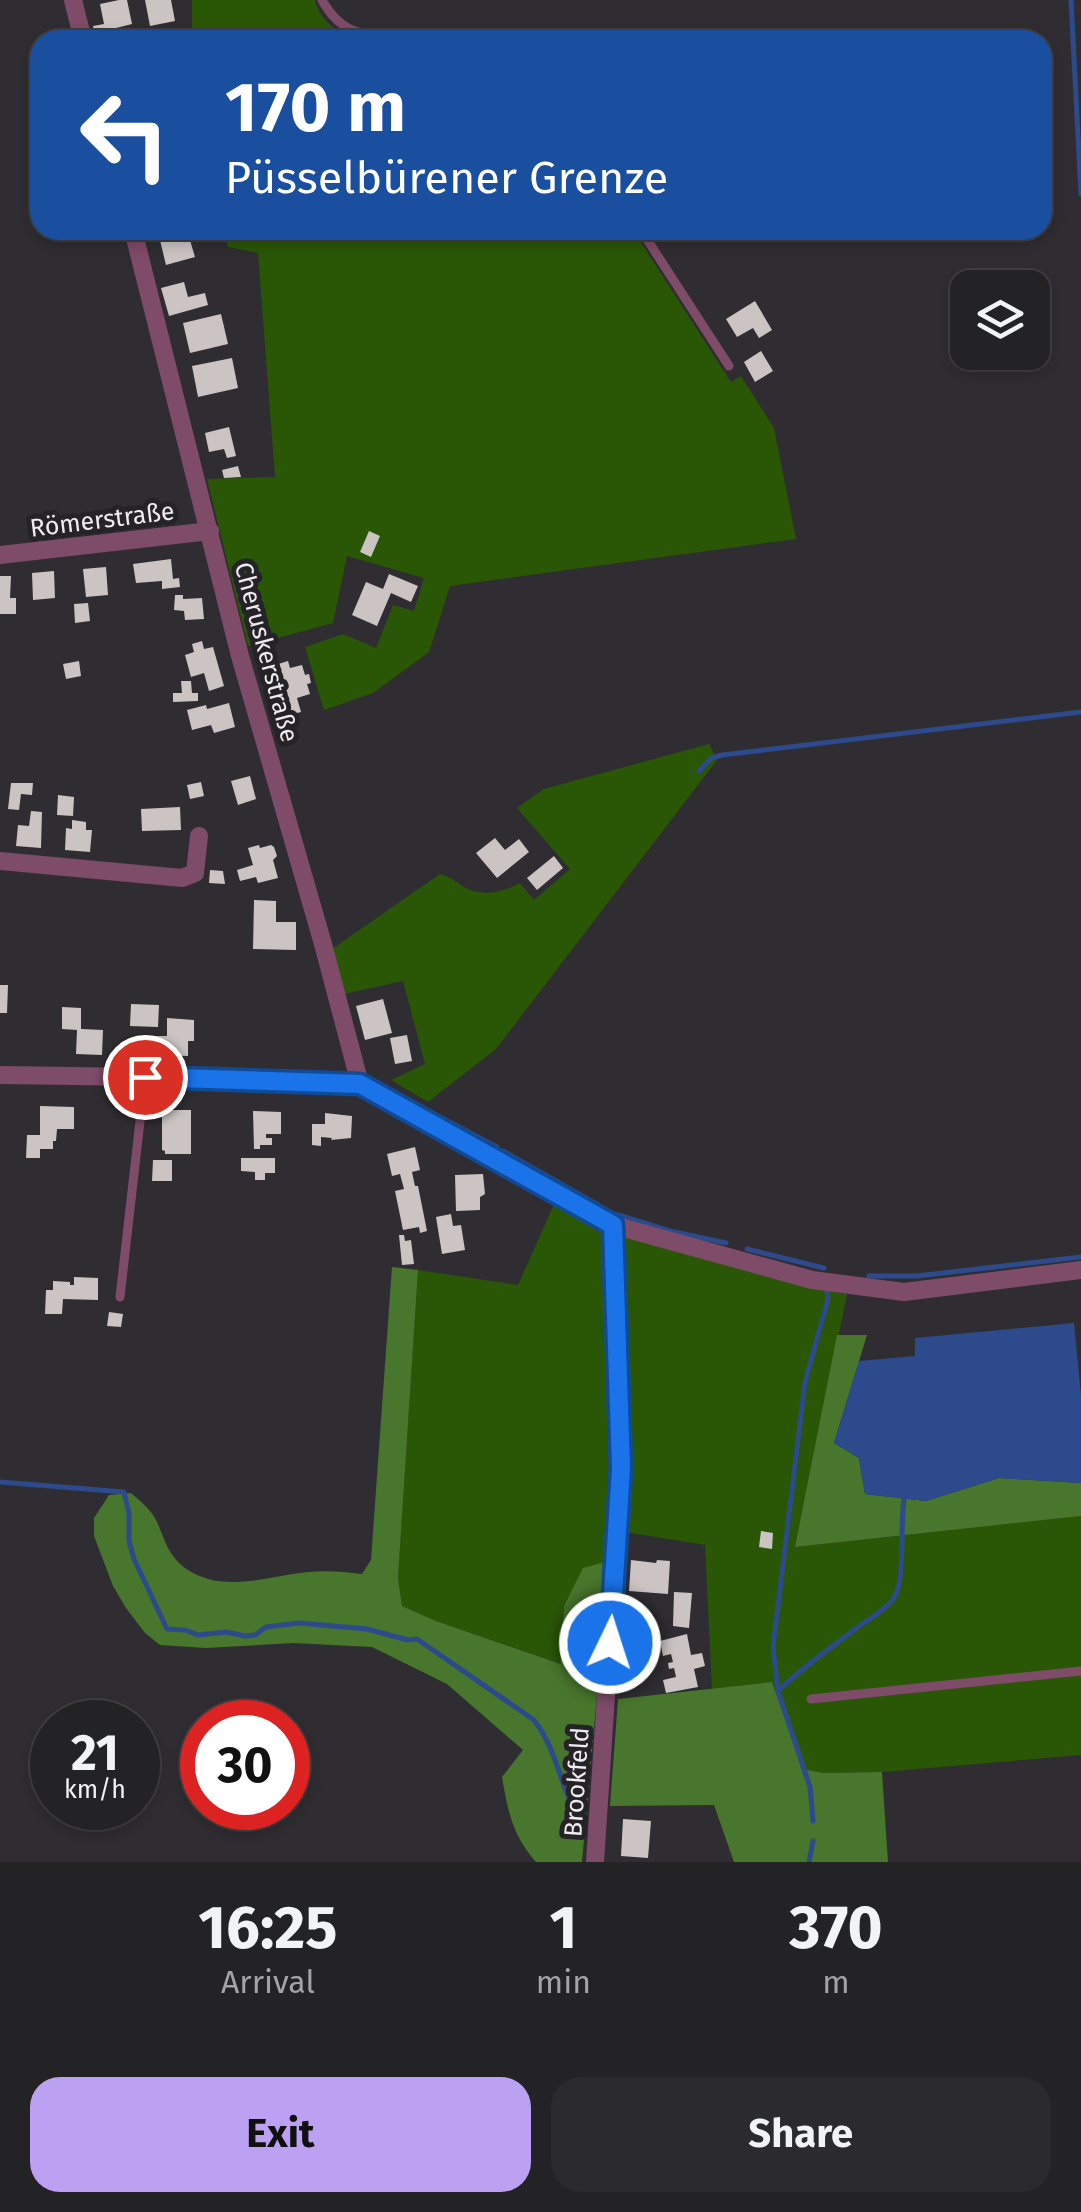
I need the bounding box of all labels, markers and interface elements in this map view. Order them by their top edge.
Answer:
text: 170 m [225,66,406,150]
icon: left [60,70,190,200]
text: Püsselbürener Grenze [225,151,668,205]
map controls [950,270,1050,370]
button: layers [950,270,1050,370]
street label: Römerstraße [28,496,176,544]
street label: Cheruskerstraße [228,559,304,745]
pin [103,1035,188,1120]
icon: arrive [118,1050,173,1105]
position arrow [558,1591,662,1695]
speed limit sign: 30 [180,1700,310,1830]
text: 21 [71,1723,119,1783]
street label: Brookfeld [558,1726,596,1838]
text: km/h [64,1775,126,1805]
text: 16:25 [198,1892,338,1964]
text: 1 [549,1892,577,1964]
text: 370 [789,1892,883,1964]
text: Arrival [221,1963,315,2001]
text: min [536,1963,591,2001]
text: m [822,1963,850,2001]
button: Exit [30,2077,531,2192]
button: Share [551,2077,1051,2192]

